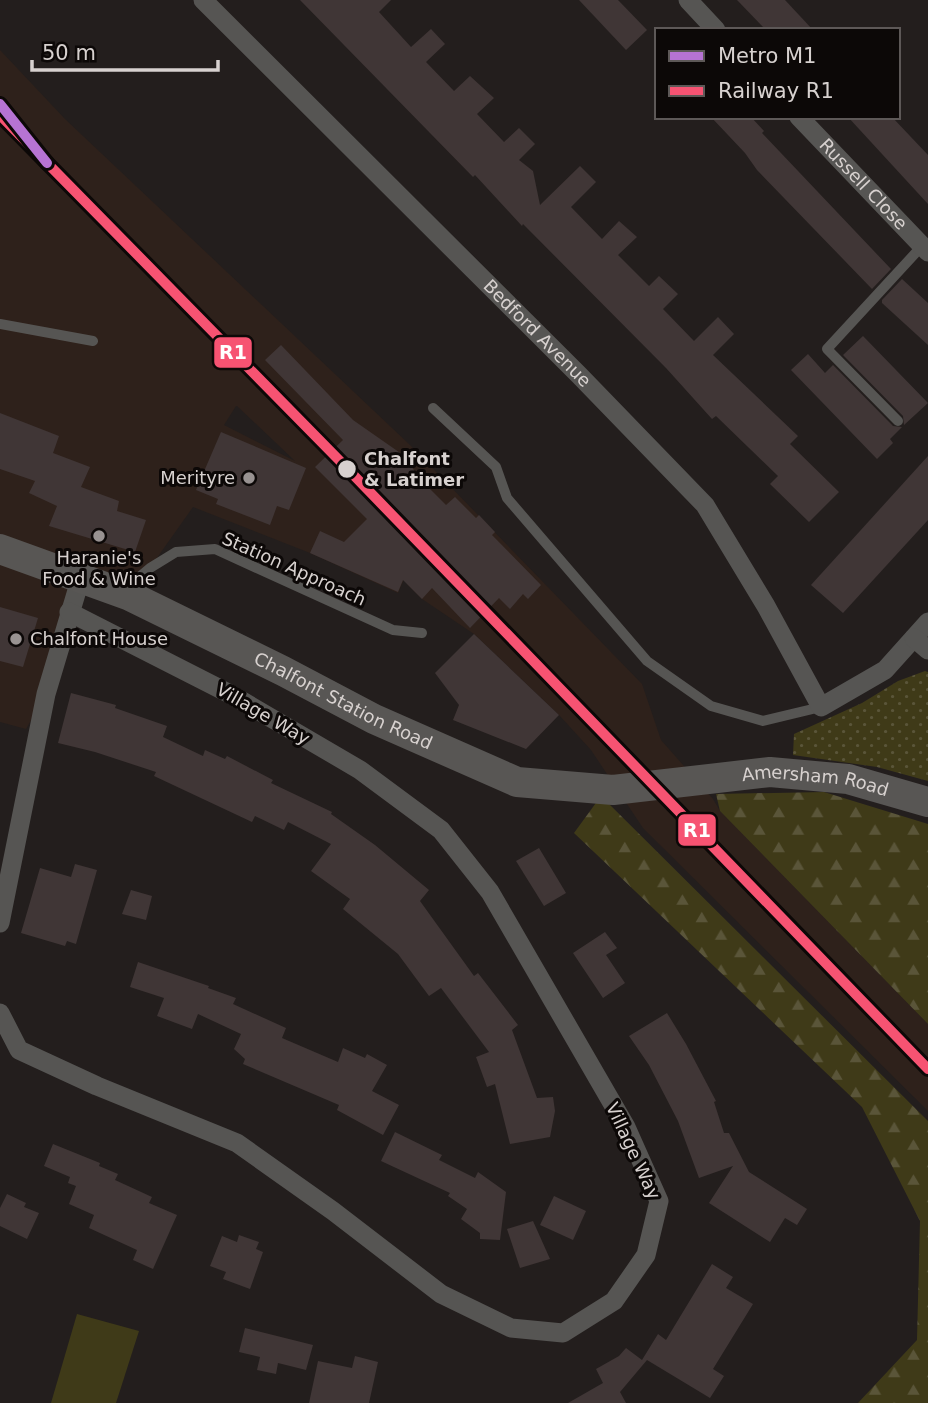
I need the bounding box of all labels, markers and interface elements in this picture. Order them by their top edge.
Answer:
scale bar [32,28,217,72]
legend [655,28,900,119]
text: 50 m [42,41,96,65]
text: Metro M1 [718,44,816,68]
text: Railway R1 [718,79,834,103]
street label: Russell Close [815,134,912,234]
street label: Bedford Avenue [479,275,596,391]
line badge: R1 [213,336,253,369]
text: R1 [219,341,247,363]
place label: Chalfont & Latimer [364,448,464,490]
marker: Chalfont & Latimer [336,458,358,480]
place label: Merityre [160,467,235,488]
marker: Merityre [241,470,257,486]
street label: Station Approach [219,527,369,610]
marker: Haranie's Food & Wine [91,528,107,544]
place label: Haranie's Food & Wine [42,547,156,589]
place label: Chalfont House [30,628,168,649]
marker: Chalfont House [8,631,24,647]
street label: Chalfont Station Road [251,648,436,753]
street label: Village Way [213,678,314,749]
street label: Amersham Road [740,761,891,800]
line badge: R1 [677,813,717,847]
text: R1 [683,819,711,841]
street label: Village Way [602,1099,665,1203]

